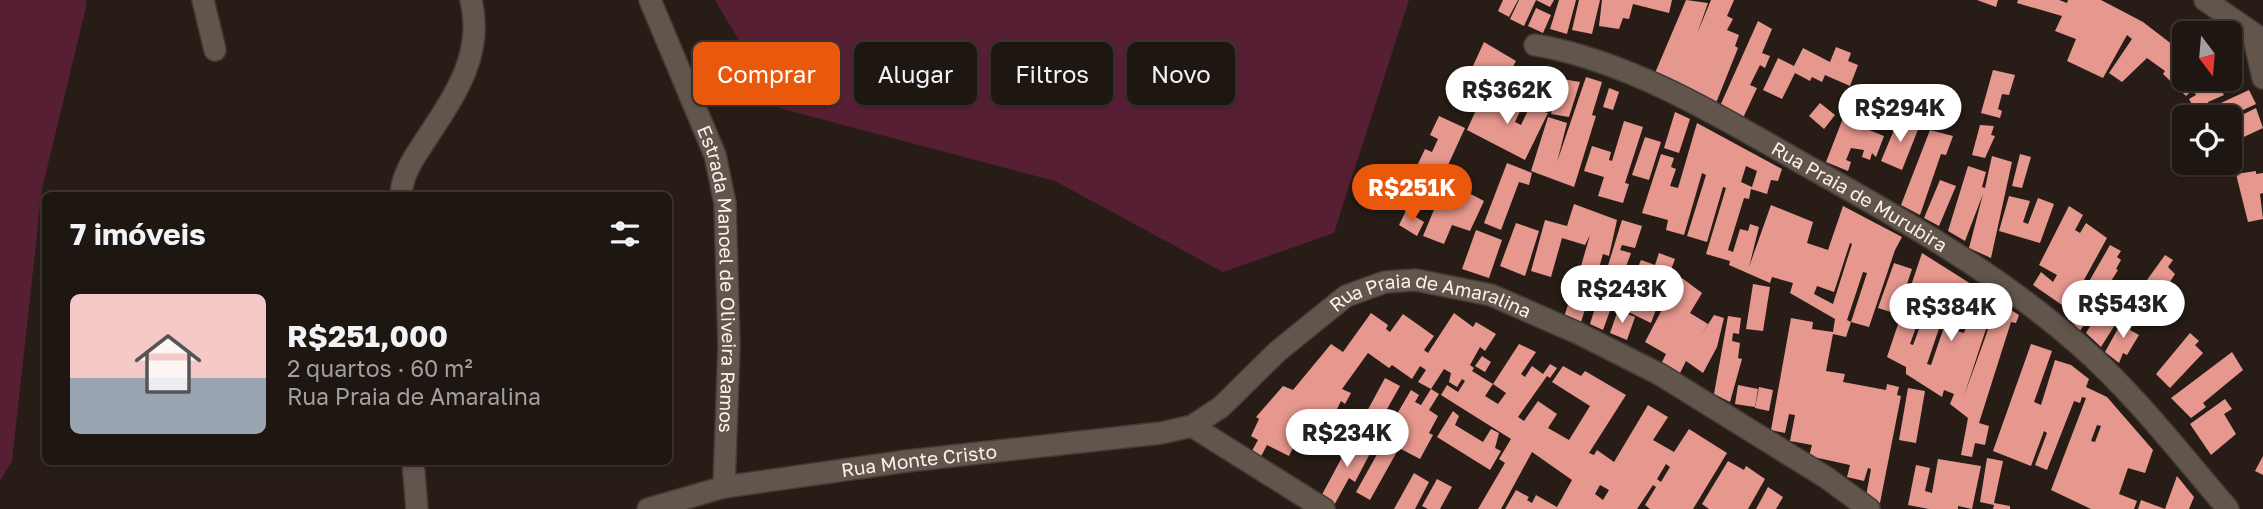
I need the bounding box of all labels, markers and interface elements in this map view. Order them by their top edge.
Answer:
north arrow [2172,21,2242,91]
map controls [2172,21,2242,175]
chip: Comprar [693,42,840,105]
chip: Alugar [854,42,977,105]
chip: Filtros [991,42,1113,105]
chip: Novo [1127,42,1235,105]
pin: R$362K [1450,66,1564,126]
text: R$362K [1462,75,1552,103]
pin: R$294K [1843,85,1957,144]
text: R$294K [1854,93,1946,121]
button: locate [2172,105,2242,175]
street label: Estrada Manoel de Oliveira Ramos [693,122,741,433]
street label: Rua Praia de Murubira [1768,136,1952,256]
pin: R$251K [1355,164,1469,224]
text: R$251K [1368,173,1456,201]
icon: filters [606,215,644,253]
text: 7 imóveis [70,216,206,252]
pin: R$243K [1565,266,1679,325]
text: Rua Praia de Amaralina [1324,268,1535,322]
text: R$243K [1577,274,1667,302]
pin: R$543K [2066,280,2180,340]
pin: R$384K [1894,284,2008,343]
text: R$543K [2078,289,2168,317]
text: R$384K [1905,292,1997,320]
street label: Rua Praia de Amaralina [1326,304,1536,326]
text: R$251,000 [287,318,448,354]
icon: home [126,322,210,406]
text: 2 quartos · 60 m² [287,354,473,382]
text: Rua Praia de Amaralina [287,382,541,410]
pin: R$234K [1290,410,1404,469]
text: R$234K [1302,418,1392,446]
street label: Rua Monte Cristo [840,439,998,481]

